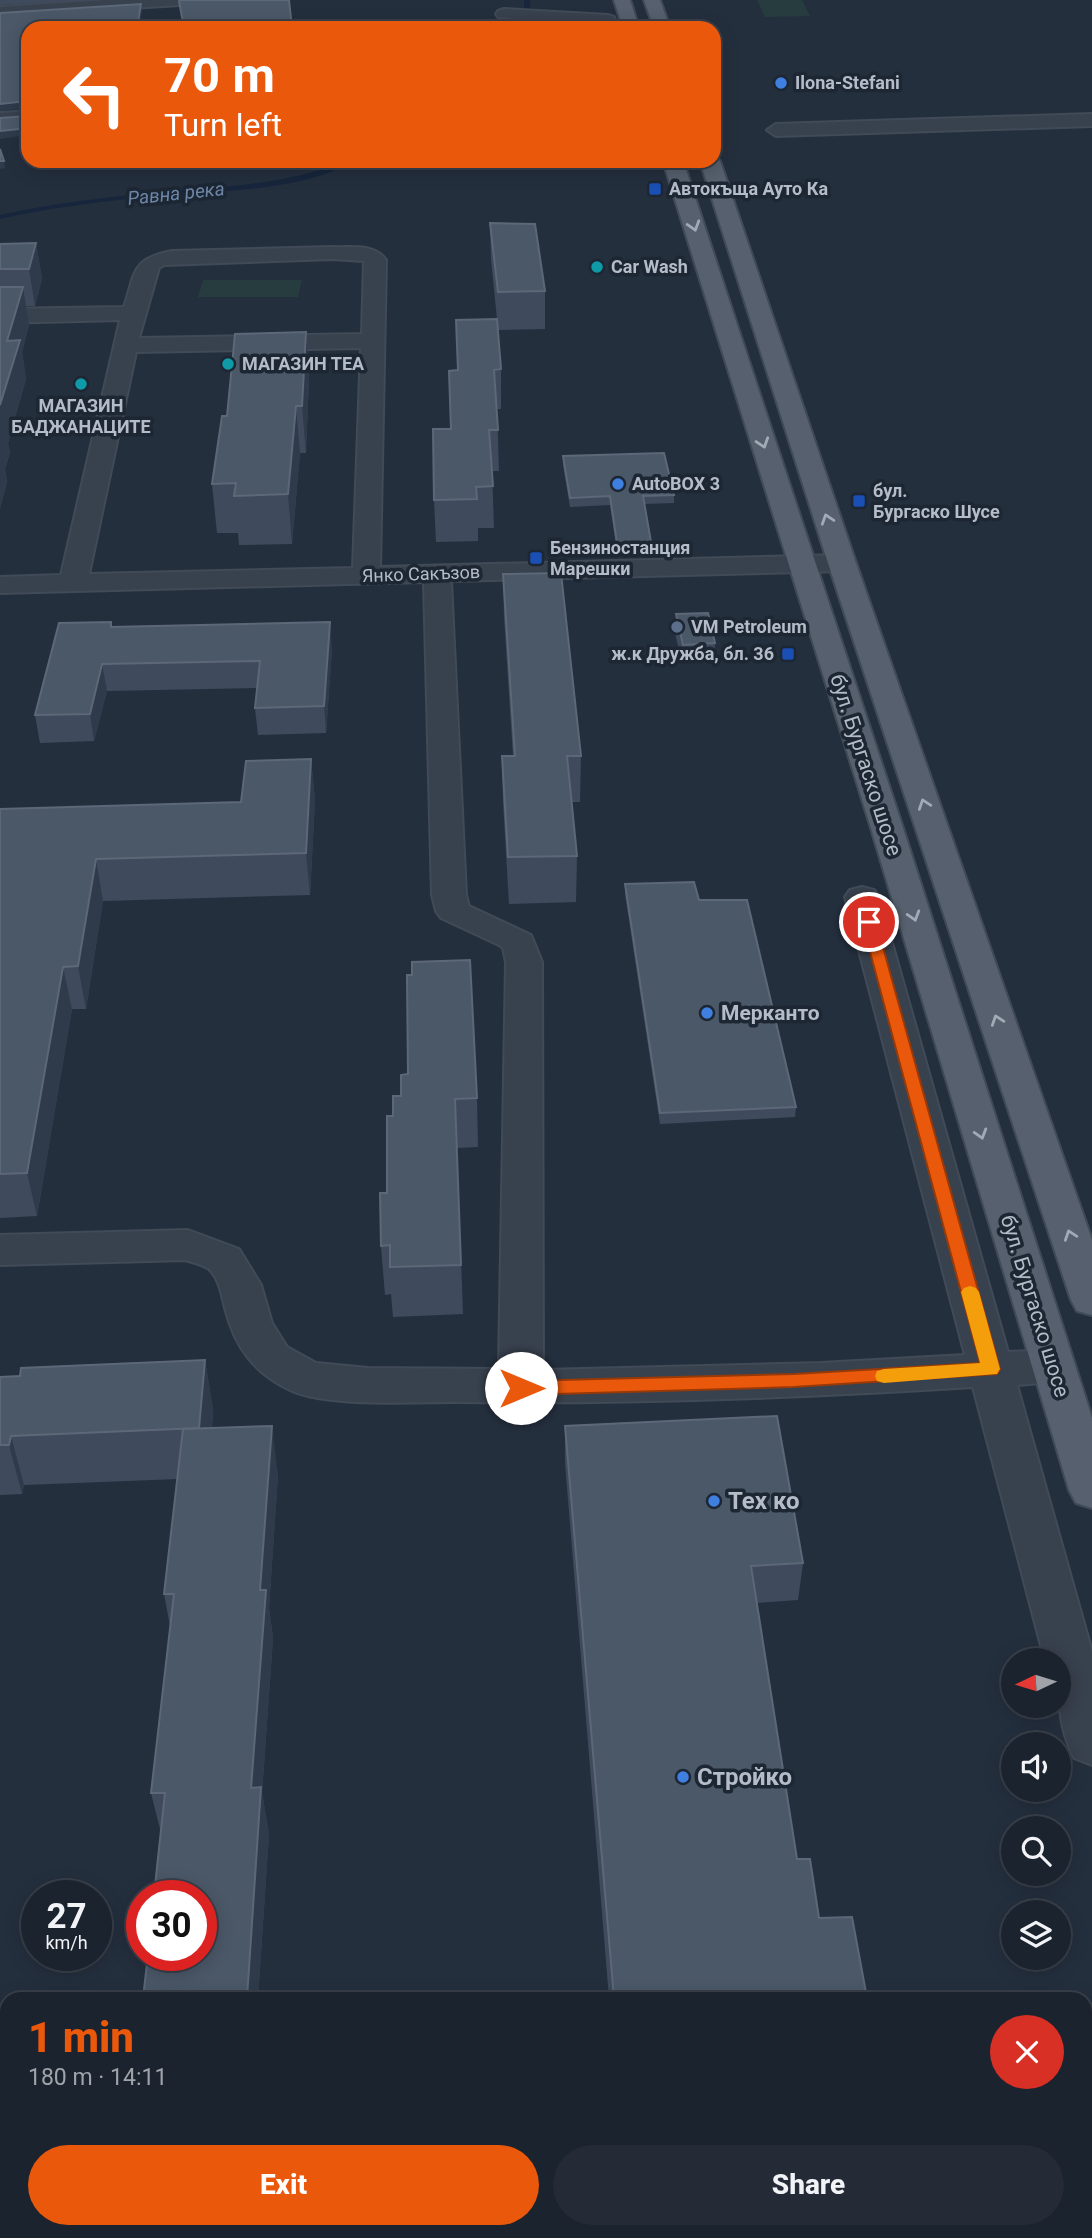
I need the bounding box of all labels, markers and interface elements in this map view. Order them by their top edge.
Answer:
text: 70 m [164,47,275,104]
icon: left [49,49,140,140]
place label: Ilona-Stefani [795,72,900,93]
marker: Ilona-Stefani [773,75,789,91]
text: Turn left [164,106,282,144]
water label: Равна река [126,177,226,210]
place label: Автокъща Ауто Ка [669,178,828,199]
marker: Автокъща Ауто Ка [647,181,663,197]
one-way arrow [685,220,700,232]
place label: Car Wash [611,256,688,277]
marker: Car Wash [589,259,605,275]
place label: МАГАЗИН ТЕА [242,353,365,374]
marker: МАГАЗИН ТЕА [220,356,236,372]
marker: МАГАЗИН БАДЖАНАЦИТЕ [73,376,89,392]
place label: МАГАЗИН БАДЖАНАЦИТЕ [11,395,151,437]
one-way arrow [754,437,769,449]
place label: AutoBOX 3 [632,473,720,494]
marker: AutoBOX 3 [610,476,626,492]
place label: бул. Бургаско Шусе [873,480,1000,522]
marker: бул. Бургаско Шусе [851,493,867,509]
one-way arrow [821,513,836,525]
place label: Бензиностанция Марешки [550,537,690,579]
marker: Бензиностанция Марешки [528,550,544,566]
street label: Янко Сакъзов [362,561,480,586]
place label: VM Petroleum [691,616,807,637]
marker: VM Petroleum [669,619,685,635]
place label: ж.к Дружба, бл. 36 [611,643,774,664]
marker: ж.к Дружба, бл. 36 [780,646,796,662]
street label: бул. Бургаско шосе [825,671,907,859]
one-way arrow [918,799,932,811]
pin [839,892,899,952]
icon: arrive [850,903,888,941]
one-way arrow [906,910,921,922]
place label: Мерканто [721,1001,820,1025]
marker: Мерканто [699,1005,715,1021]
one-way arrow [991,1014,1005,1026]
one-way arrow [973,1127,988,1139]
street label: бул. Бургаско шосе [996,1212,1074,1400]
one-way arrow [1064,1229,1078,1242]
position arrow [484,1351,558,1425]
place label: Тех ко [728,1487,799,1515]
marker: Тех ко [706,1493,722,1509]
north arrow [1001,1648,1071,1718]
map controls [1001,1648,1071,1970]
button: sound [1001,1732,1071,1802]
place label: Стройко [697,1763,792,1791]
marker: Стройко [675,1769,691,1785]
button: search [1001,1816,1071,1886]
speed limit sign: 30 [126,1880,217,1971]
text: 27 [46,1896,87,1937]
button: layers [1001,1900,1071,1970]
text: km/h [45,1932,88,1953]
text: 1 min [28,2013,134,2062]
button: close [990,2015,1064,2089]
text: 180 m · 14:11 [28,2064,167,2091]
button: Exit [28,2145,539,2225]
button: Share [553,2145,1064,2225]

